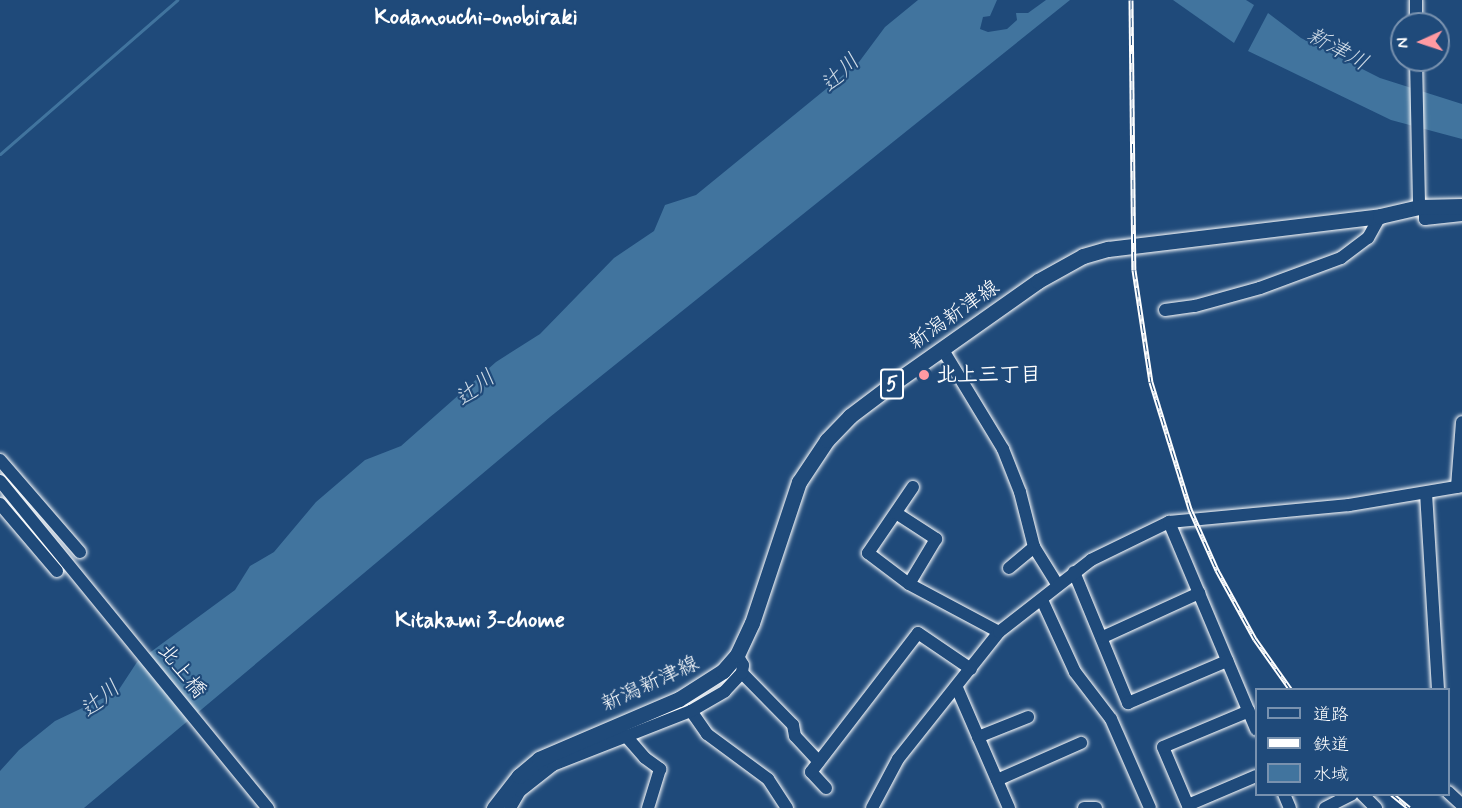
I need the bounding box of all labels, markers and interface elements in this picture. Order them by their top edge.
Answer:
district label: Kodanouchi-onobiraki [374,6,578,32]
north arrow [1390,12,1450,72]
water label: 新津川 [1302,22,1372,78]
text: N [1393,37,1414,49]
water label: 辻川 [816,49,866,99]
street label: 新潟新津線 [904,275,1004,355]
place label: 北上三丁目 [936,362,1041,388]
water label: 辻川 [451,365,501,413]
road number: 5 [880,367,904,401]
marker: 北上三丁目 [917,368,931,382]
district label: Kitakami 3-chome [395,609,565,635]
street label: 北上橋 [152,639,212,703]
street label: 新潟新津線 [597,650,703,718]
water label: 辻川 [76,676,126,724]
legend [1255,688,1450,796]
text: 道路 [1313,703,1349,727]
text: 鉄道 [1313,733,1349,757]
text: 水域 [1313,763,1349,787]

